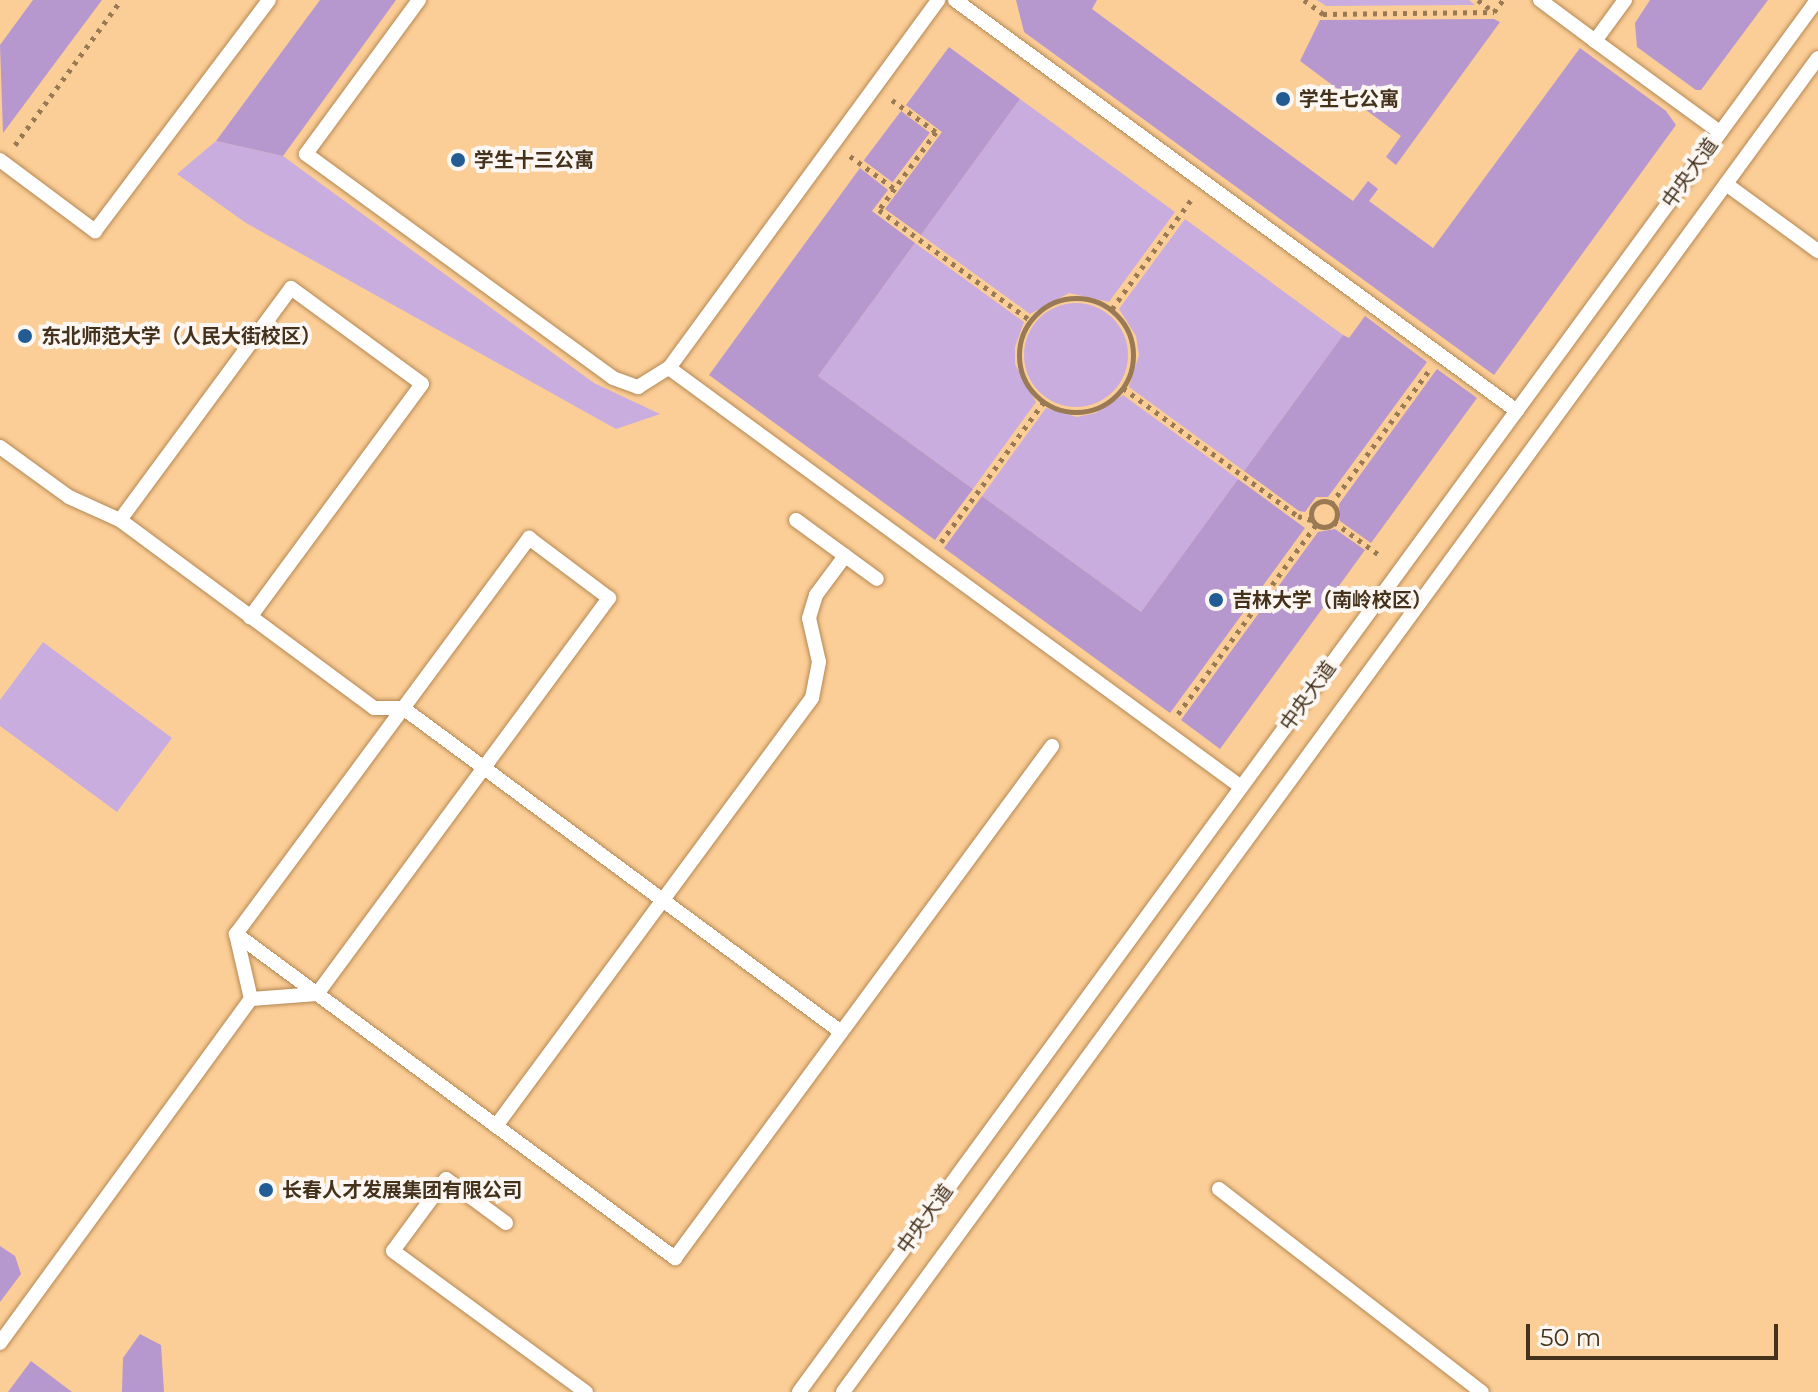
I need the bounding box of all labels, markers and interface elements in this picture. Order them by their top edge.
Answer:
place label: 学生七公寓 [1299,87,1399,111]
marker: 学生七公寓 [1274,90,1292,108]
street label: 中央大道 [1657,134,1723,212]
place label: 学生十三公寓 [474,148,594,172]
marker: 学生十三公寓 [449,151,467,169]
place label: 东北师范大学（人民大街校区） [41,324,321,348]
marker: 东北师范大学（人民大街校区） [16,327,34,345]
place label: 吉林大学（南岭校区） [1232,588,1432,612]
marker: 吉林大学（南岭校区） [1207,591,1225,609]
street label: 中央大道 [1275,657,1341,735]
place label: 长春人才发展集团有限公司 [282,1178,522,1202]
street label: 中央大道 [892,1180,958,1258]
marker: 长春人才发展集团有限公司 [257,1181,275,1199]
scale bar [1530,1308,1782,1358]
text: 50 m [1540,1323,1601,1352]

